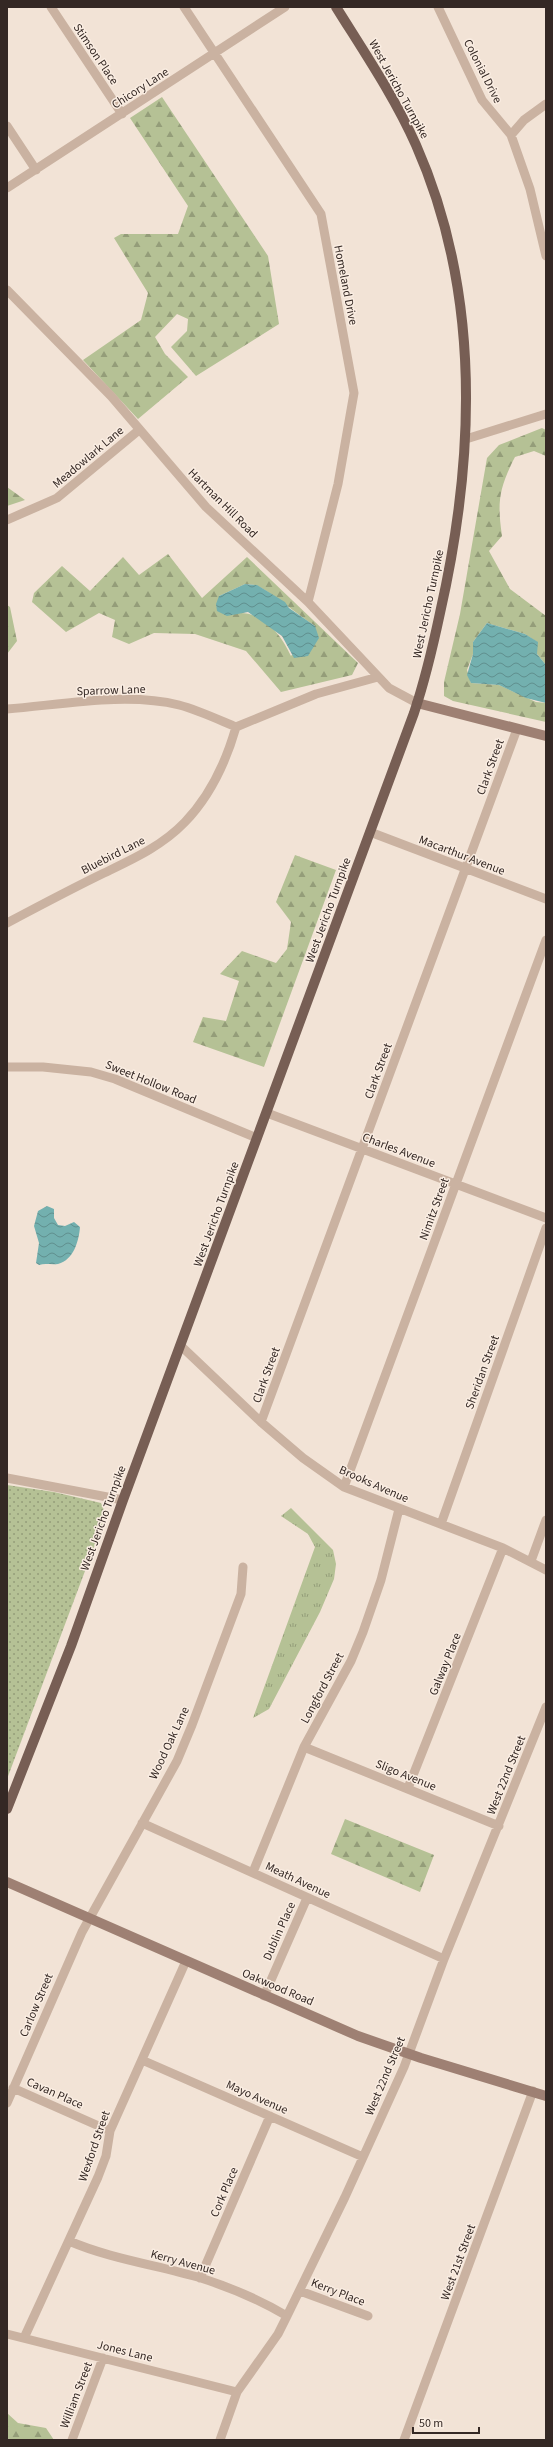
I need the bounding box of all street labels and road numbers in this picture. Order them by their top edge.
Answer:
street label: Stimson Place [69,20,122,88]
street label: Colonial Drive [459,36,506,106]
street label: West Jericho Turnpike [364,37,433,142]
street label: Chicory Lane [108,64,172,113]
street label: Homeland Drive [329,244,362,327]
street label: Meadowlark Lane [49,422,128,492]
street label: Hartman Hill Road [184,465,261,542]
street label: West Jericho Turnpike [409,548,448,660]
street label: Sparrow Lane [76,681,146,700]
street label: Clark Street [472,737,508,798]
street label: Macarthur Avenue [416,831,507,880]
street label: Bluebird Lane [78,832,148,879]
street label: West Jericho Turnpike [302,855,355,965]
street label: Clark Street [360,1041,396,1102]
street label: Sweet Hollow Road [103,1056,199,1109]
street label: Charles Avenue [360,1129,438,1172]
street label: West Jericho Turnpike [190,1159,243,1269]
street label: Nimitz Street [415,1176,454,1243]
street label: Sheridan Street [461,1333,504,1412]
street label: Clark Street [248,1345,284,1406]
street label: Brooks Avenue [336,1462,411,1507]
street label: West Jericho Turnpike [77,1463,130,1573]
street label: Galway Place [425,1630,466,1698]
street label: Longford Street [297,1650,348,1727]
street label: Wood Oak Lane [145,1704,194,1782]
street label: West 22nd Street [483,1733,530,1817]
street label: Sligo Avenue [373,1756,439,1795]
street label: Meath Avenue [262,1858,333,1903]
street label: Dublin Place [259,1899,300,1963]
street label: Oakwood Road [239,1965,316,2010]
street label: Carlow Street [15,1971,58,2040]
street label: West 22nd Street [361,2034,410,2118]
street label: Cavan Place [24,2073,86,2114]
street label: Mayo Avenue [223,2076,291,2119]
street label: Wexford Street [74,2109,115,2184]
street label: Cork Place [206,2164,243,2220]
street label: West 21st Street [437,2222,480,2303]
street label: Kerry Avenue [149,2246,217,2279]
street label: Kerry Place [308,2274,367,2311]
street label: Jones Lane [95,2336,154,2367]
street label: William Street [56,2359,97,2431]

